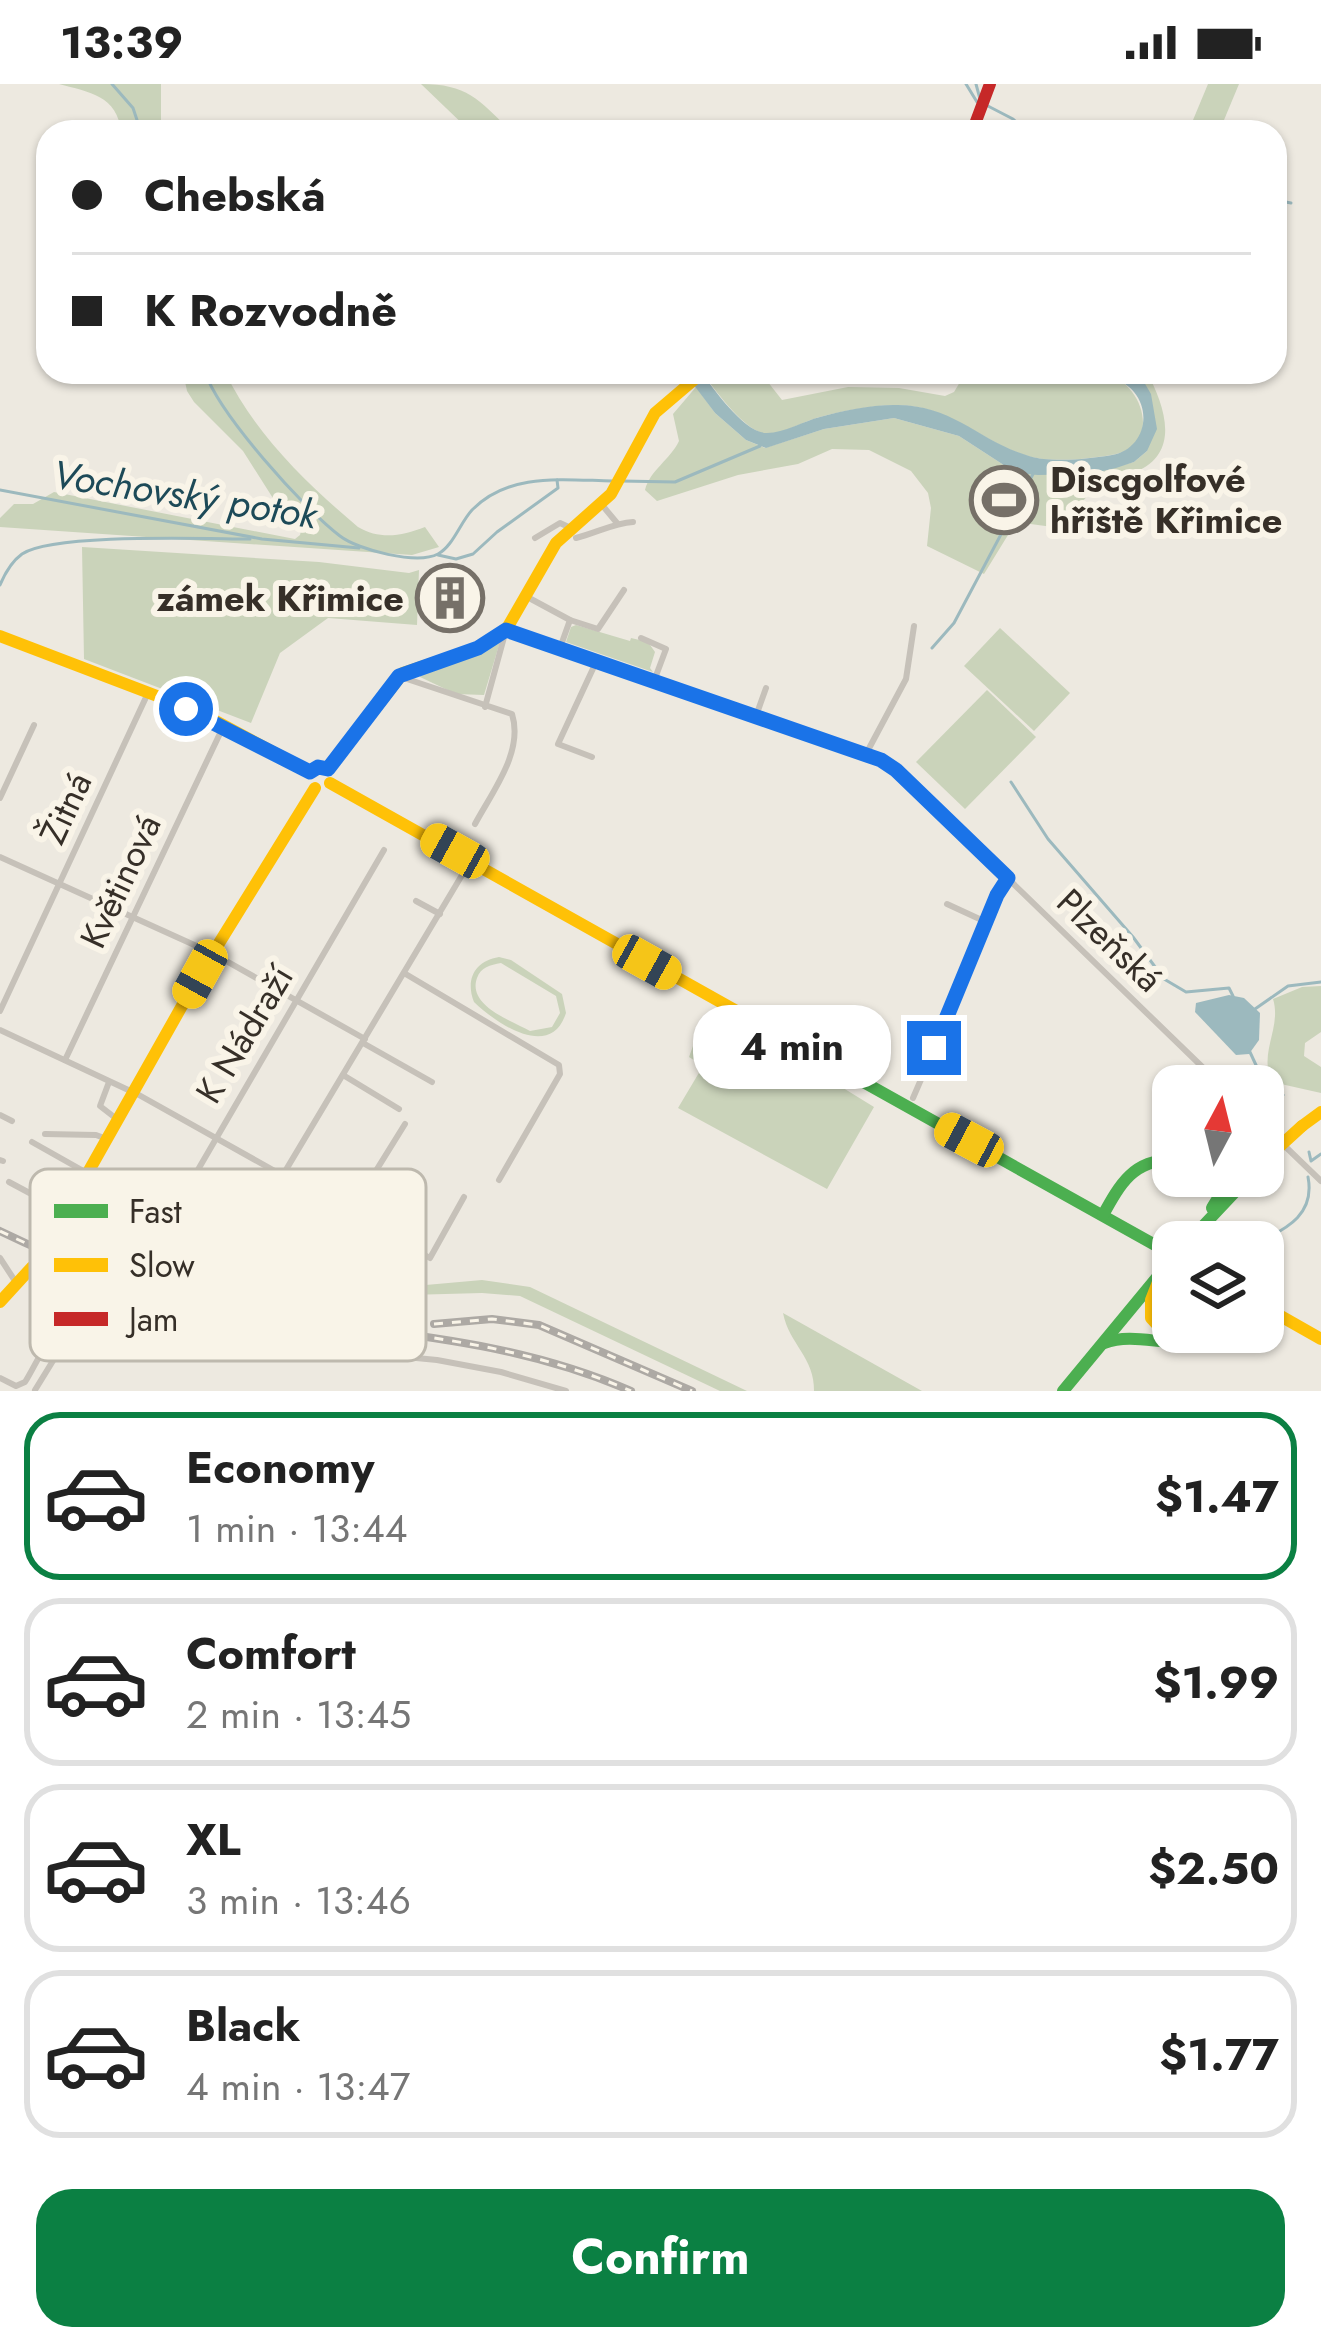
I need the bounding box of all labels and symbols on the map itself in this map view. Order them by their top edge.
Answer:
water label: Vochovský potok [49,445,323,544]
place label: Discgolfové hřiště Křimice [1050,453,1282,546]
sports icon: Discgolfové hřiště Křimice [969,465,1039,535]
building icon: zámek Křimice [415,563,485,633]
place label: zámek Křimice [156,572,404,624]
route start [159,682,213,736]
street label: Žitná [26,763,104,853]
street label: Květinová [66,806,174,956]
car [415,818,495,884]
street label: Plzeňská [1045,876,1175,1004]
car [607,929,687,995]
car [167,934,233,1014]
street label: K Nádraží [182,954,306,1113]
callout: 4 min [694,1006,892,1090]
route end [907,1021,961,1075]
north arrow [1152,1065,1284,1197]
car [929,1107,1009,1173]
legend [30,1169,426,1361]
text: Fast [129,1188,182,1235]
text: Slow [129,1242,195,1289]
text: Jam [125,1296,179,1343]

